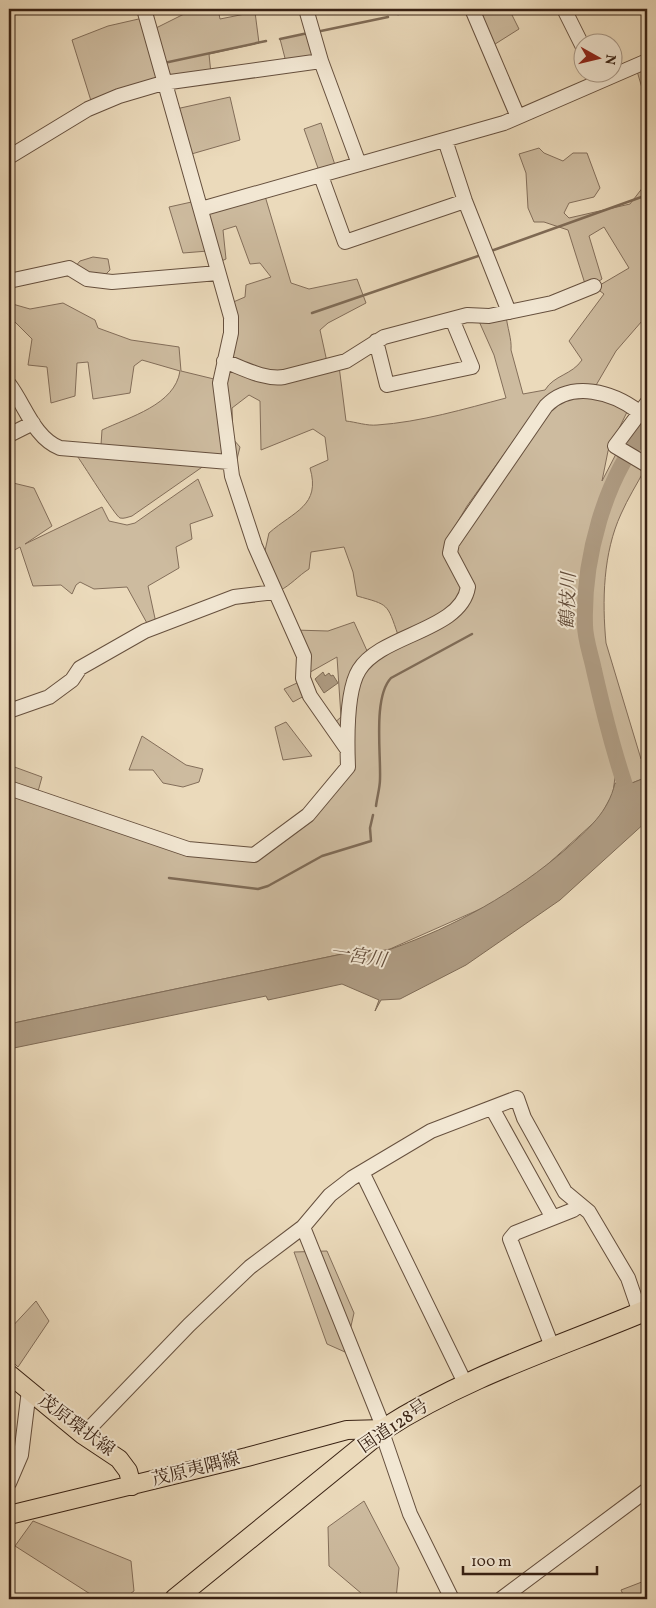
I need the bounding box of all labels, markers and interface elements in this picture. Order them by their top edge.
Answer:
north arrow [574,32,624,82]
text: N [599,53,620,66]
water label: 鶴枝川 [555,570,583,630]
water label: 一宮川 [328,940,390,975]
street label: 茂原環状線 [33,1389,119,1463]
street label: 国道128号 [354,1394,434,1460]
street label: 茂原夷隅線 [149,1447,243,1493]
scale bar [463,1543,597,1575]
text: 100 m [471,1552,511,1573]

